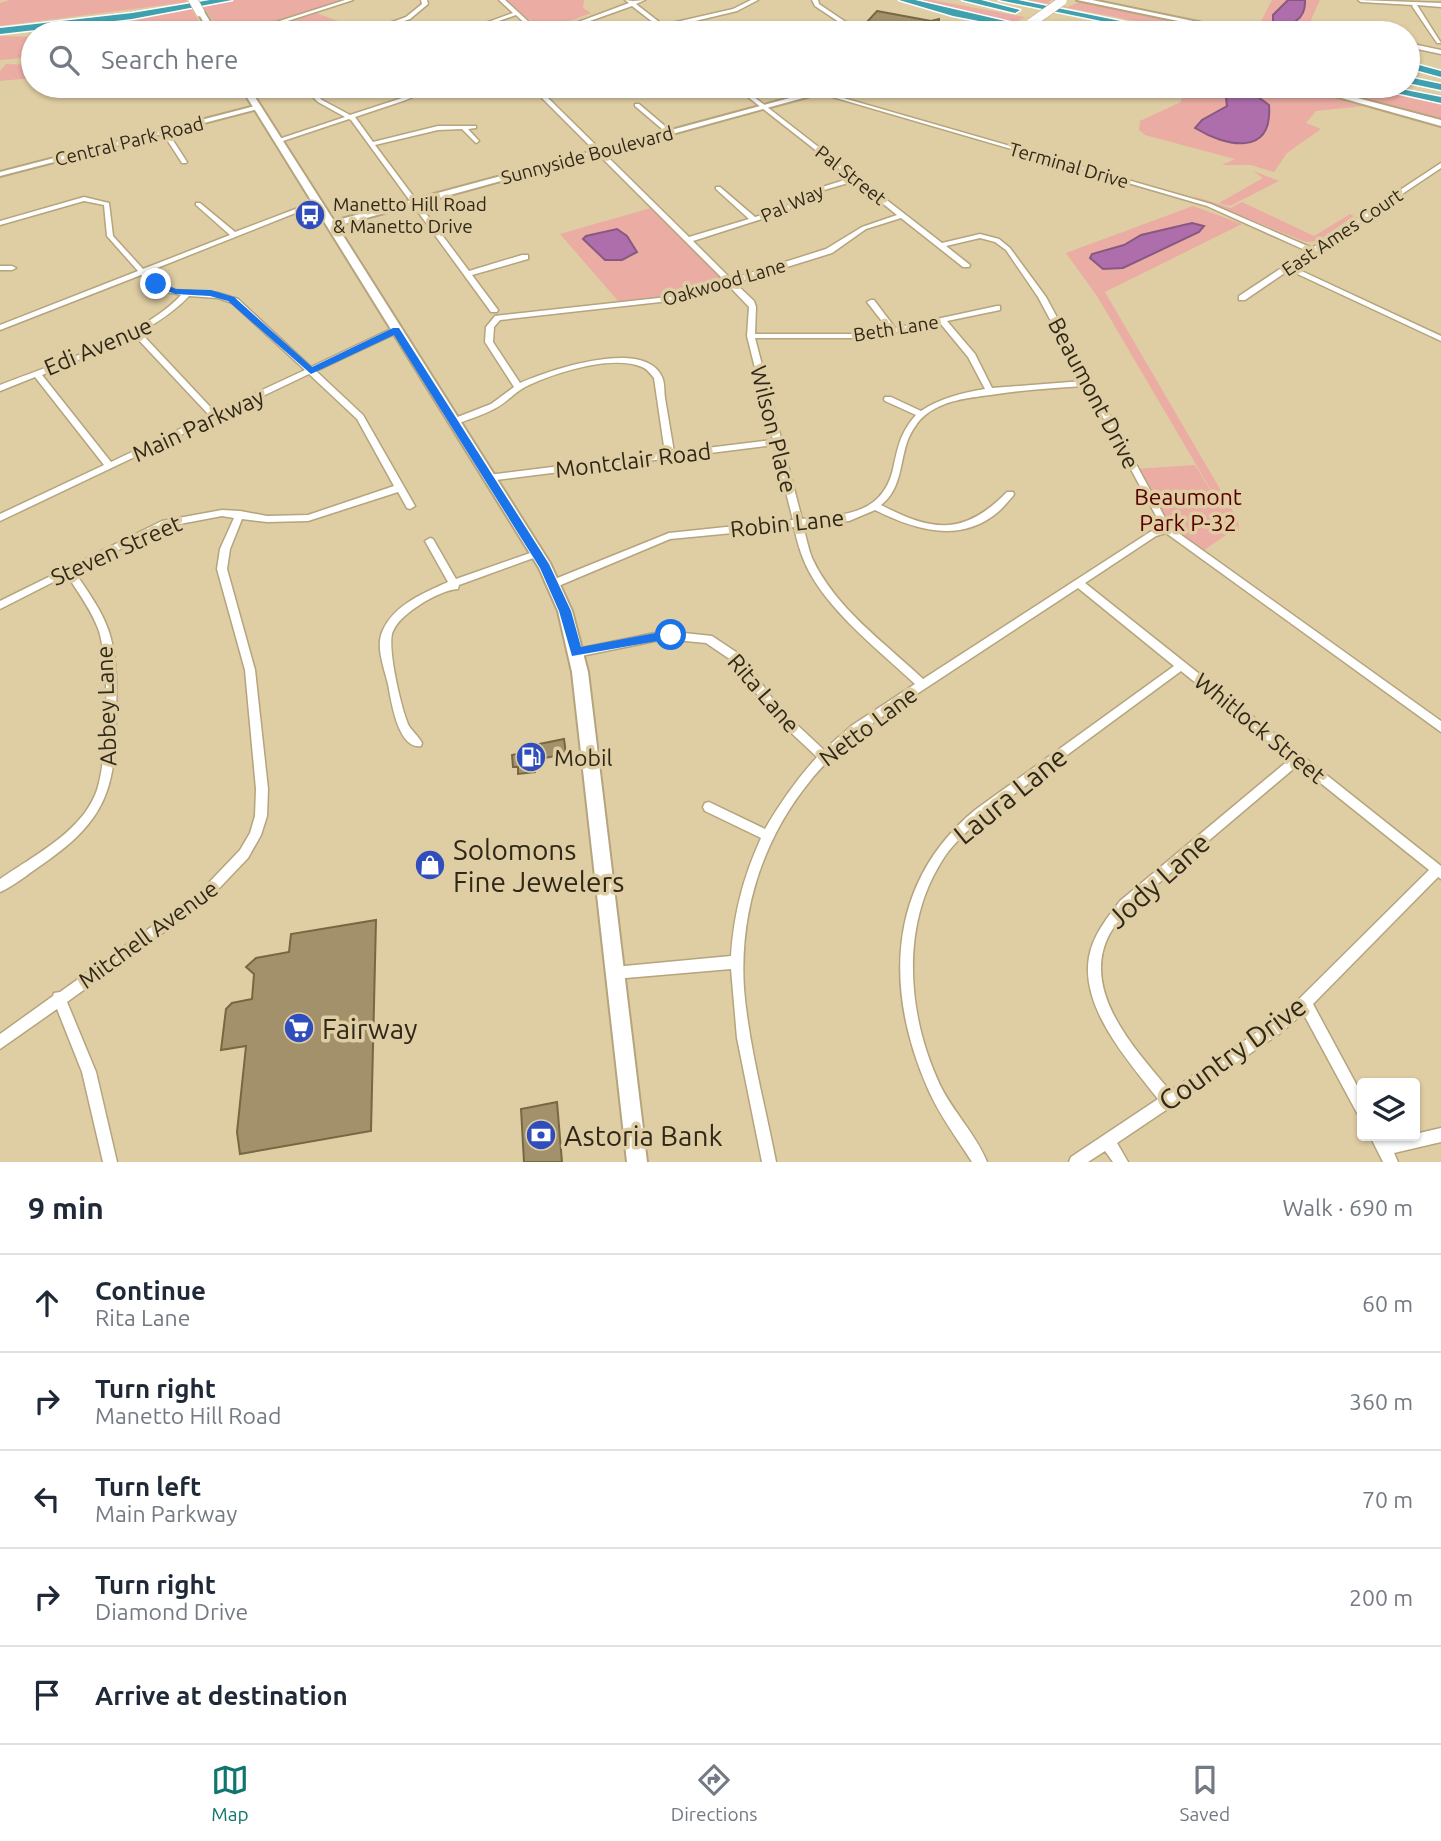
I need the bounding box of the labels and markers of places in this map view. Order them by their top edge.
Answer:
place label: Manetto Hill Road & Manetto Drive [333,193,487,237]
bus stop icon: Manetto Hill Road & Manetto Drive [293,198,327,232]
fuel station icon: Mobil [514,740,548,774]
place label: Mobil [554,745,613,770]
place label: Solomons Fine Jewelers [453,834,624,897]
shop icon: Solomons Fine Jewelers [413,848,447,882]
supermarket icon: Fairway [282,1011,316,1045]
place label: Fairway [322,1013,418,1044]
bank icon: Astoria Bank [524,1118,558,1152]
place label: Astoria Bank [564,1120,723,1151]

